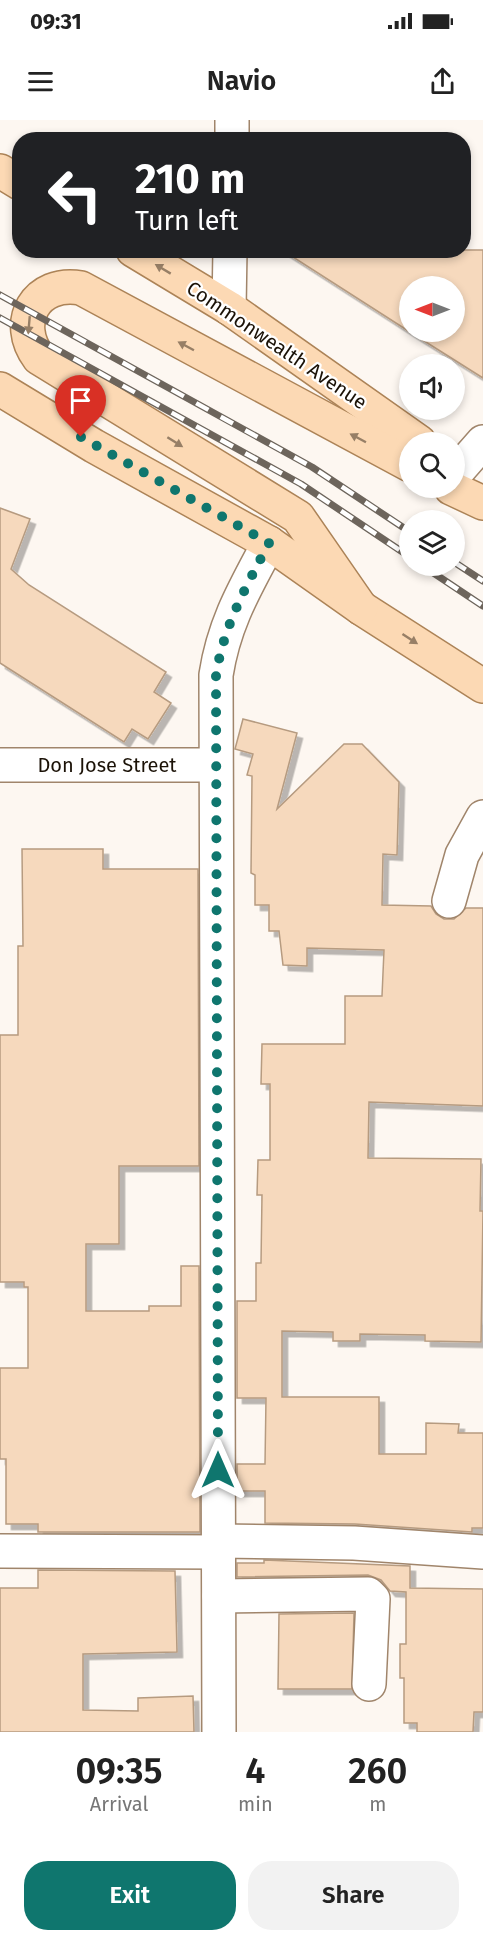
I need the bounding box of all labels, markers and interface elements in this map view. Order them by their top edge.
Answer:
text: 09:31 [30,8,82,35]
icon: menu [24,65,57,98]
text: Navio [207,65,276,97]
icon: share [426,65,459,98]
text: 210 m [135,154,245,204]
icon: left [36,156,114,234]
text: Turn left [135,205,238,237]
one-way arrow [155,263,171,274]
street label: Commonwealth Avenue [182,276,372,414]
north arrow [399,276,465,342]
map controls [399,276,465,576]
one-way arrow [24,316,34,335]
one-way arrow [177,341,194,351]
button: sound [399,354,465,420]
pin [55,375,106,437]
icon: arrive [64,384,97,417]
button: search [399,432,465,498]
one-way arrow [349,433,366,443]
one-way arrow [167,436,183,447]
button: layers [399,510,465,576]
one-way arrow [402,634,418,645]
street label: Don Jose Street [37,753,177,777]
position arrow [186,1438,250,1502]
text: 09:35 [76,1749,163,1793]
text: 4 [245,1749,265,1793]
text: 260 [348,1749,407,1793]
text: Arrival [90,1792,148,1816]
text: min [238,1792,273,1816]
text: m [369,1792,386,1816]
button: Exit [24,1861,236,1930]
button: Share [248,1861,459,1930]

